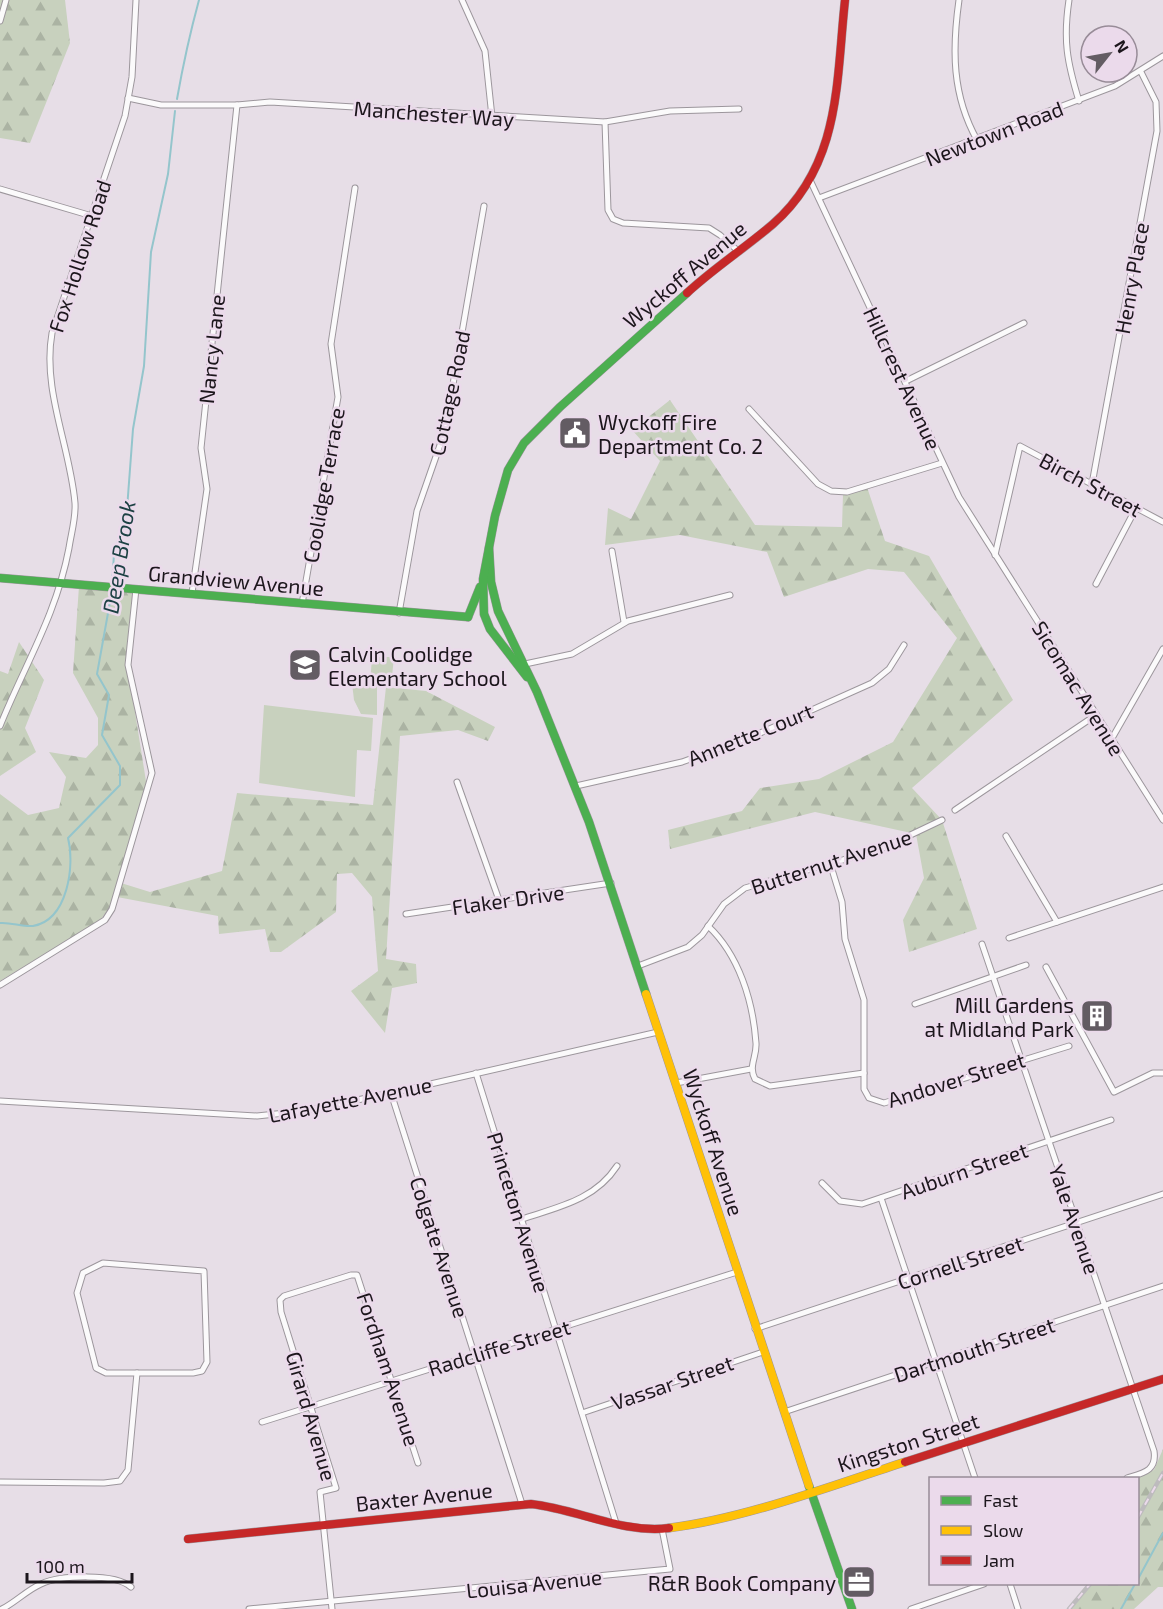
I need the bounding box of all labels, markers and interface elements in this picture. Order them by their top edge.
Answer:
north arrow [1079,24,1139,84]
text: N [1111,36,1133,56]
street label: Manchester Way [353,95,515,131]
street label: Newtown Road [921,95,1067,171]
street label: Fox Hollow Road [43,177,115,335]
street label: Wyckoff Avenue [617,215,751,333]
street label: Henry Place [1109,220,1153,336]
street label: Nancy Lane [193,293,229,405]
street label: Hillcrest Avenue [859,303,947,453]
street label: Cottage Road [424,328,474,458]
street label: Coolidge Terrace [297,405,349,565]
place label: Wyckoff Fire Department Co. 2 [598,409,763,458]
public building icon: Wyckoff Fire Department Co. 2 [557,415,593,451]
street label: Birch Street [1036,447,1146,521]
water label: Deep Brook [96,499,140,615]
street label: Grandview Avenue [147,560,325,600]
street label: Sicomac Avenue [1028,616,1130,760]
place label: Calvin Coolidge Elementary School [328,641,508,690]
school or university icon: Calvin Coolidge Elementary School [287,647,323,683]
street label: Annette Court [684,697,816,771]
street label: Butternut Avenue [748,823,914,899]
street label: Flaker Drive [450,879,566,919]
place label: Mill Gardens at Midland Park [925,992,1074,1041]
building icon: Mill Gardens at Midland Park [1079,998,1115,1034]
street label: Andover Street [884,1046,1028,1112]
street label: Wyckoff Avenue [678,1065,750,1219]
street label: Lafayette Avenue [266,1071,434,1127]
street label: Princeton Avenue [483,1129,555,1295]
street label: Auburn Street [897,1137,1031,1203]
street label: Yale Avenue [1045,1161,1105,1277]
street label: Colgate Avenue [405,1173,475,1321]
street label: Cornell Street [894,1230,1026,1294]
street label: Fordham Avenue [352,1289,426,1449]
street label: Dartmouth Street [891,1311,1057,1387]
street label: Radcliffe Street [425,1314,573,1380]
street label: Girard Avenue [282,1349,342,1483]
street label: Vassar Street [608,1349,736,1415]
street label: Kingston Street [834,1407,982,1477]
street label: Baxter Avenue [354,1476,494,1516]
legend [929,1477,1139,1585]
text: Fast [983,1489,1018,1511]
text: Slow [983,1519,1024,1541]
scale bar [27,1546,132,1584]
text: Jam [983,1549,1015,1571]
text: 100 m [36,1555,85,1577]
street label: Louisa Avenue [465,1563,603,1603]
office icon: R&R Book Company [841,1564,877,1600]
place label: R&R Book Company [648,1570,836,1595]

